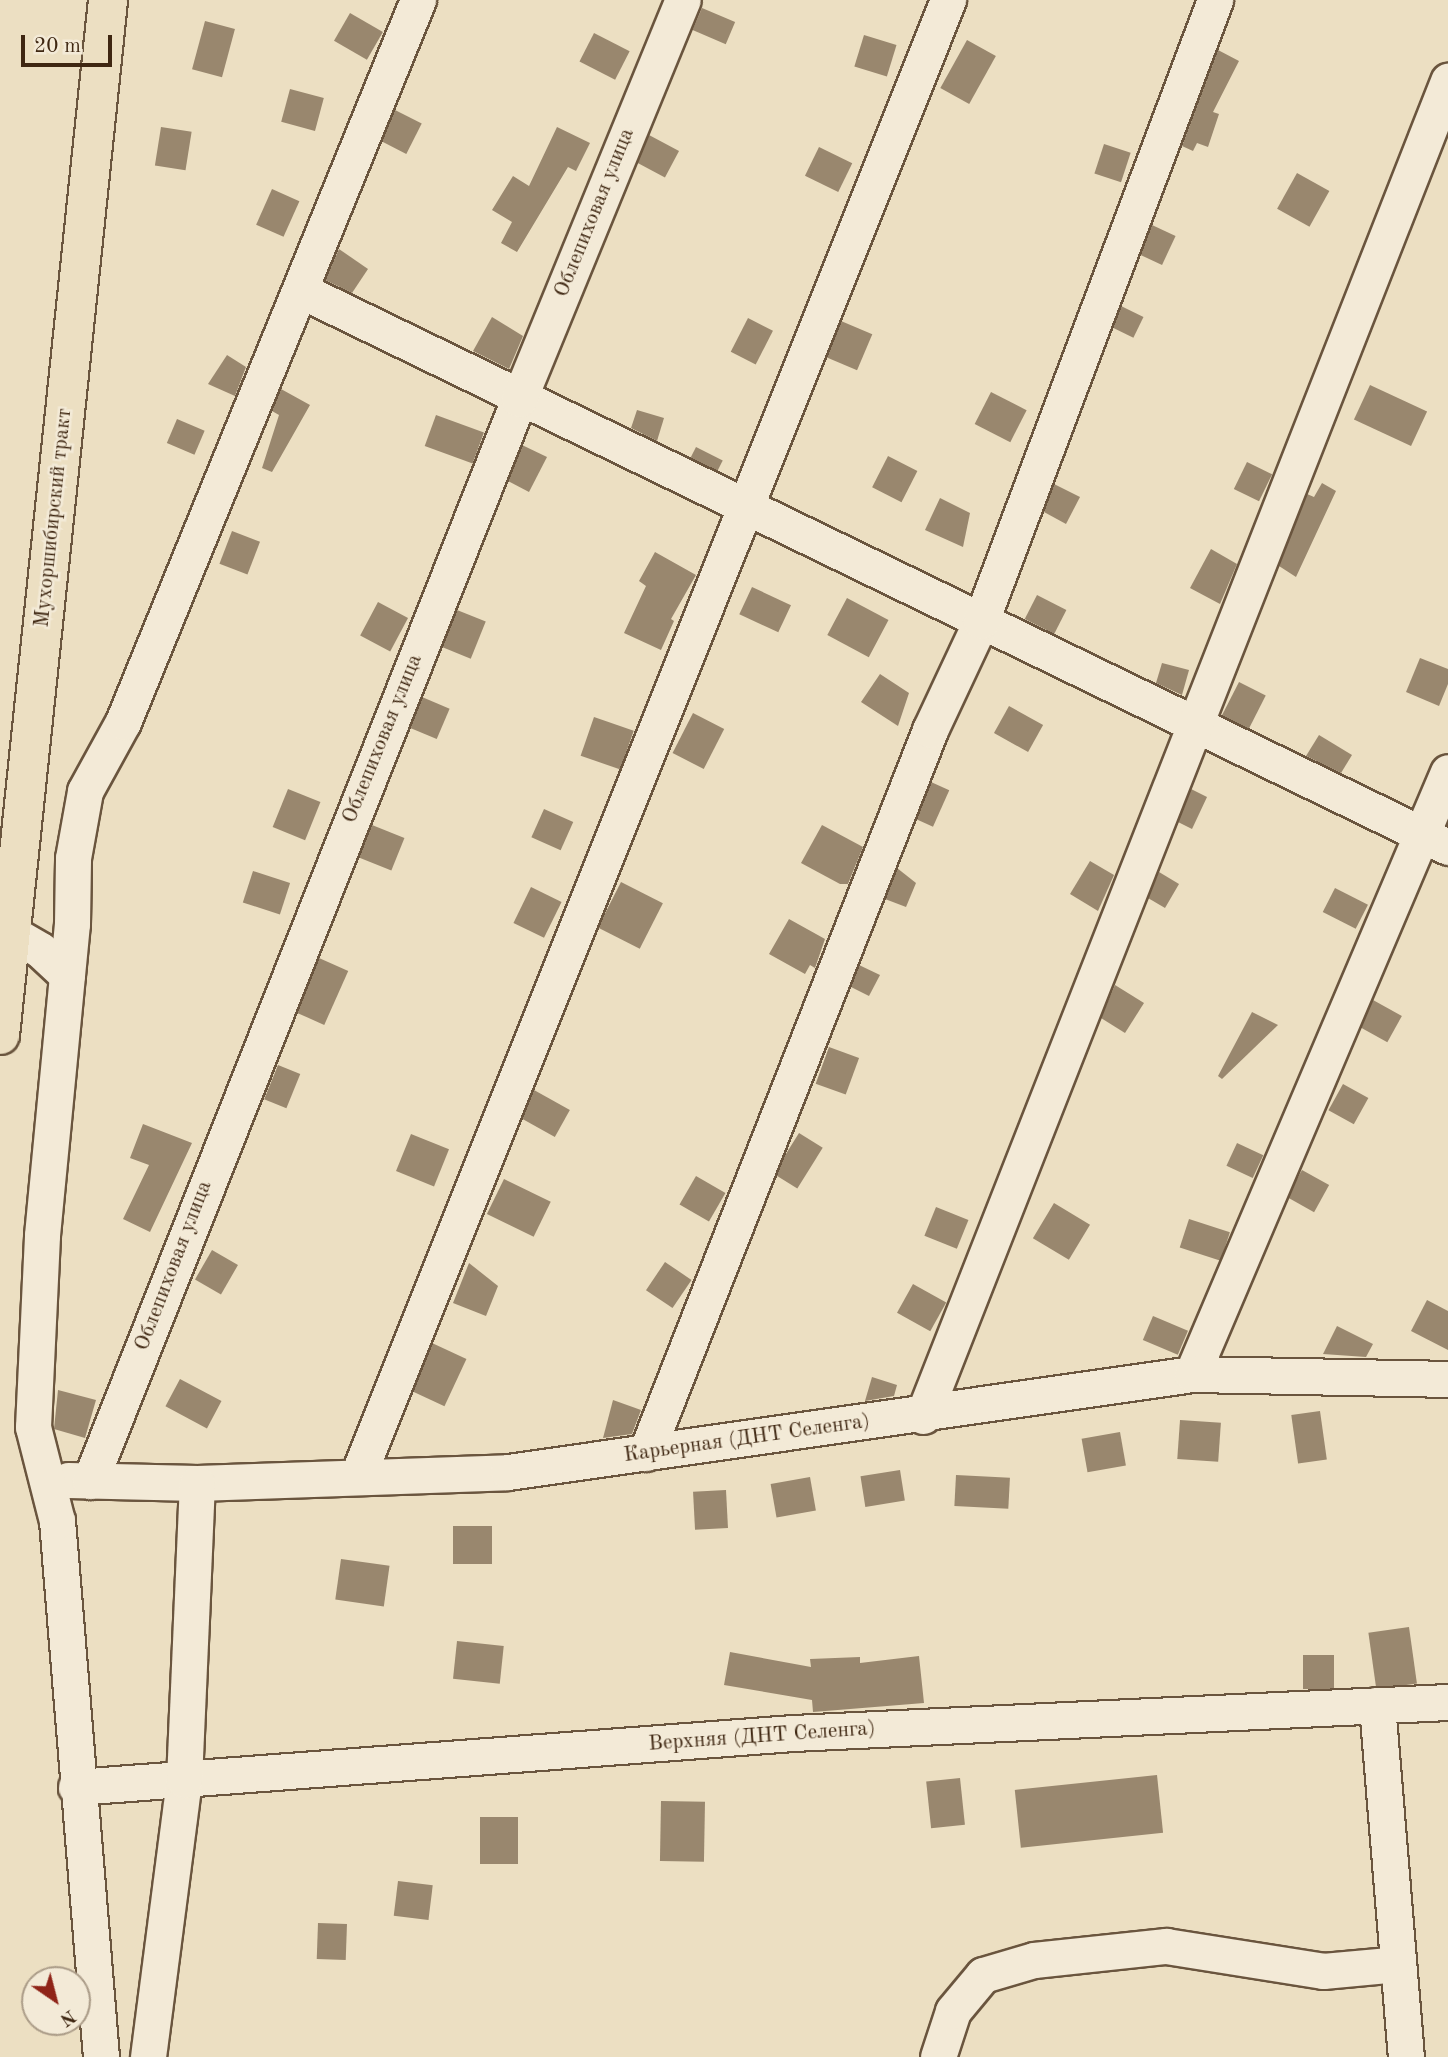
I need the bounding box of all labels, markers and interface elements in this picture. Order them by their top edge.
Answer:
scale bar [24,21,116,65]
text: 20 m [34,36,81,57]
street label: Облепиховая улица [550,125,640,301]
street label: Мухоршибирский тракт [30,407,78,629]
street label: Облепиховая улица [338,651,428,827]
street label: Облепиховая улица [130,1177,218,1355]
street label: Карьерная (ДНТ Селенга) [622,1409,872,1469]
street label: Верхняя (ДНТ Селенга) [648,1716,876,1758]
north arrow [21,1966,91,2036]
text: N [56,2005,79,2029]

